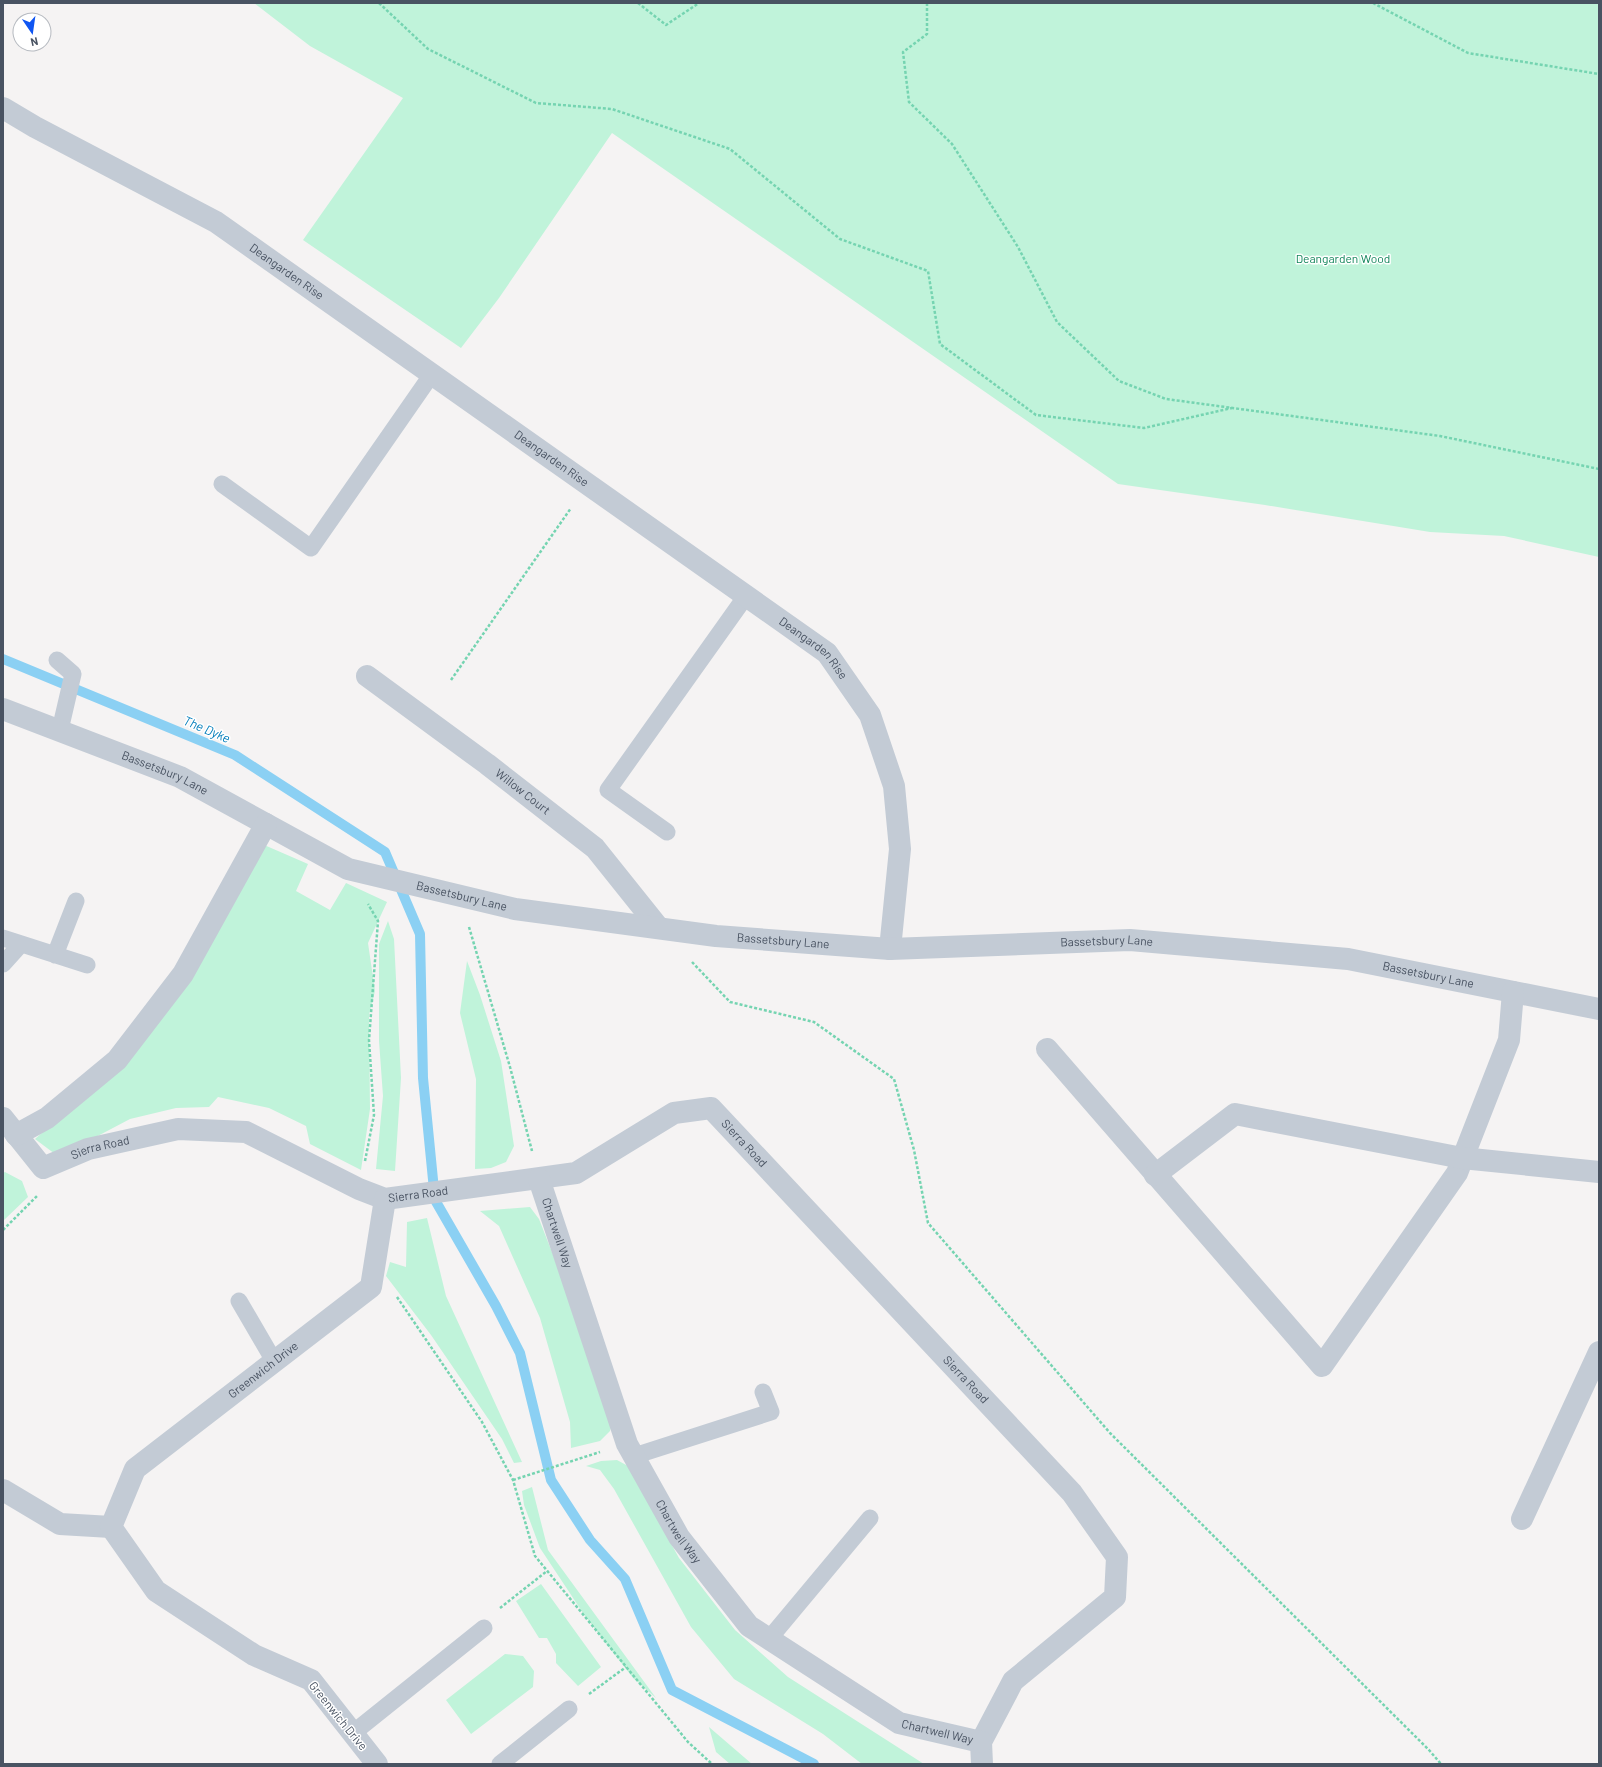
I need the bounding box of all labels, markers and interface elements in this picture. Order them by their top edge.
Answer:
north arrow [12,12,52,52]
text: N [29,35,39,49]
street label: Deangarden Rise [247,240,327,302]
park label: Deangarden Wood [1296,251,1390,265]
street label: Deangarden Rise [512,427,592,489]
street label: Deangarden Rise [777,613,851,681]
water label: The Dyke [181,712,233,746]
street label: Bassetsbury Lane [120,747,211,797]
street label: Willow Court [493,765,554,817]
street label: Bassetsbury Lane [415,878,509,913]
street label: Bassetsbury Lane [736,930,830,950]
street label: Bassetsbury Lane [1060,932,1154,949]
street label: Bassetsbury Lane [1382,958,1475,990]
street label: Sierra Road [719,1116,771,1169]
street label: Sierra Road [68,1132,131,1162]
street label: Sierra Road [387,1182,449,1205]
street label: Chartwell Way [540,1196,576,1270]
street label: Greenwich Drive [225,1338,300,1401]
street label: Sierra Road [941,1352,992,1406]
street label: Chartwell Way [654,1497,705,1566]
street label: Greenwich Drive [307,1678,371,1753]
street label: Chartwell Way [900,1716,975,1746]

